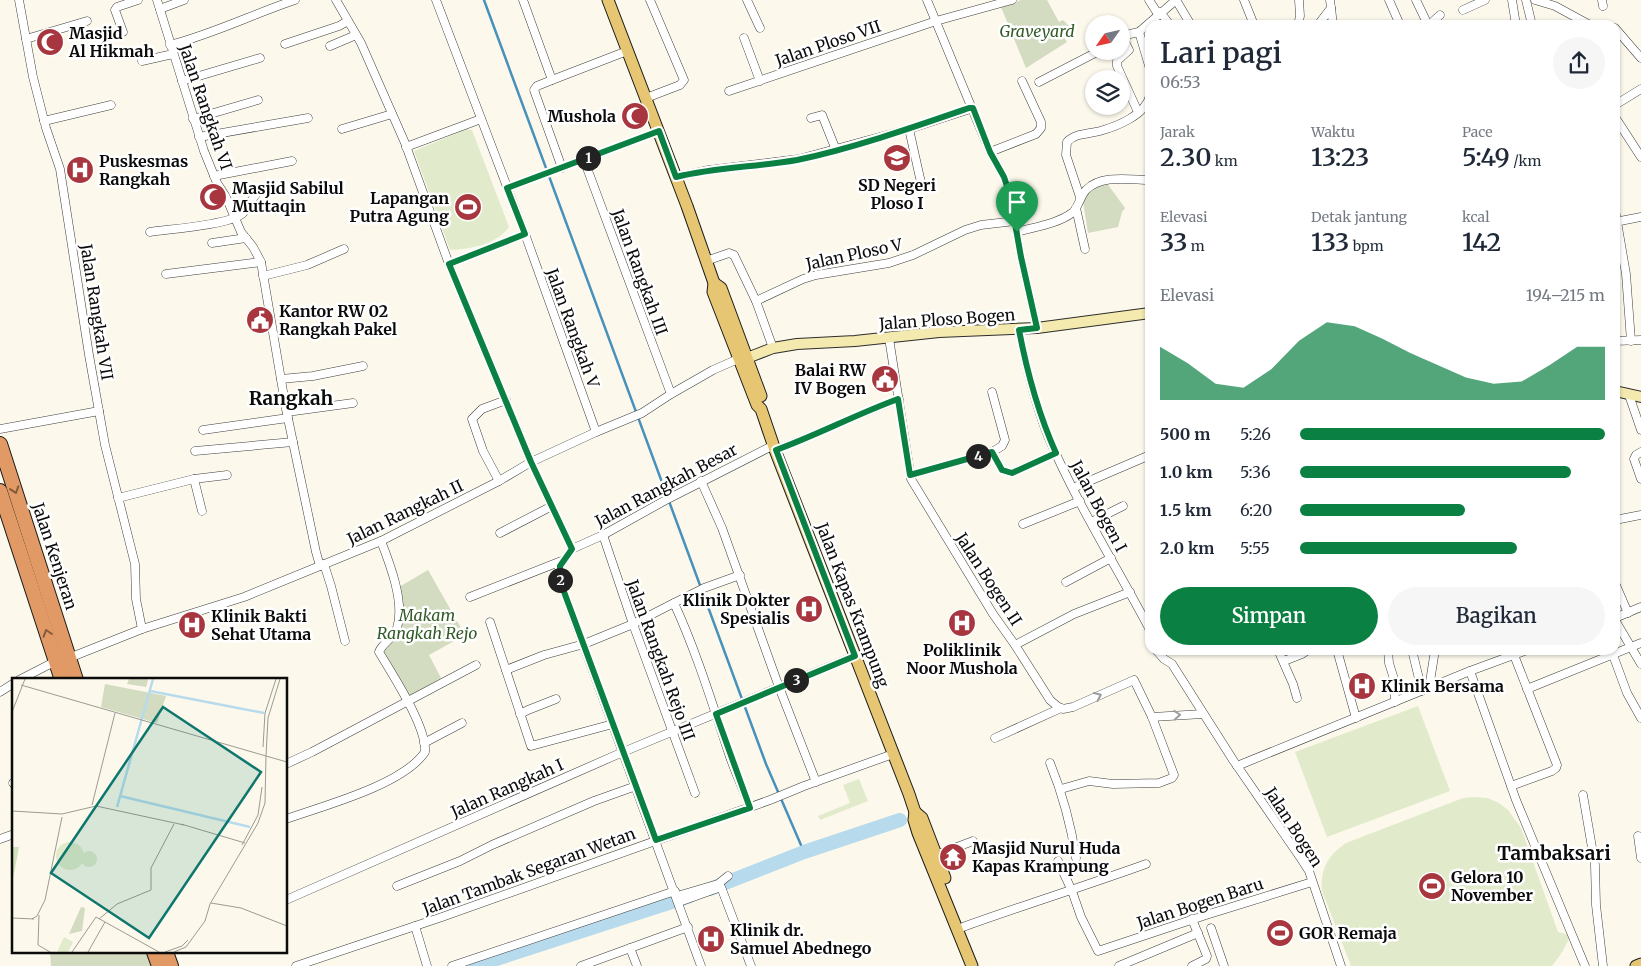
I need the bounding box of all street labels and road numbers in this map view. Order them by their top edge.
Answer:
street label: Jalan Ploso VII [772,16,883,71]
street label: Jalan Rangkah VI [175,41,237,173]
street label: Jalan Rangkah III [608,205,672,338]
street label: Jalan Ploso V [803,234,904,274]
street label: Jalan Rangkah VII [76,241,118,382]
street label: Jalan Rangkah V [542,265,604,391]
street label: Jalan Ploso Bogen [877,304,1016,334]
street label: Jalan Rangkah Besar [591,439,741,531]
street label: Jalan Bogen I [1066,456,1132,555]
street label: Jalan Rangkah II [343,475,466,549]
street label: Jalan Kenjeran [28,499,82,612]
street label: Jalan Kapas Krampung [812,519,894,690]
street label: Jalan Bogen II [951,528,1026,629]
street label: Jalan Rangkah Rejo III [622,576,699,743]
street label: Jalan Rangkah I [447,754,566,822]
street label: Jalan Bogen [1260,783,1327,871]
street label: Jalan Tambak Segaran Wetan [419,823,638,919]
street label: Jalan Bogen Baru [1133,873,1266,933]

